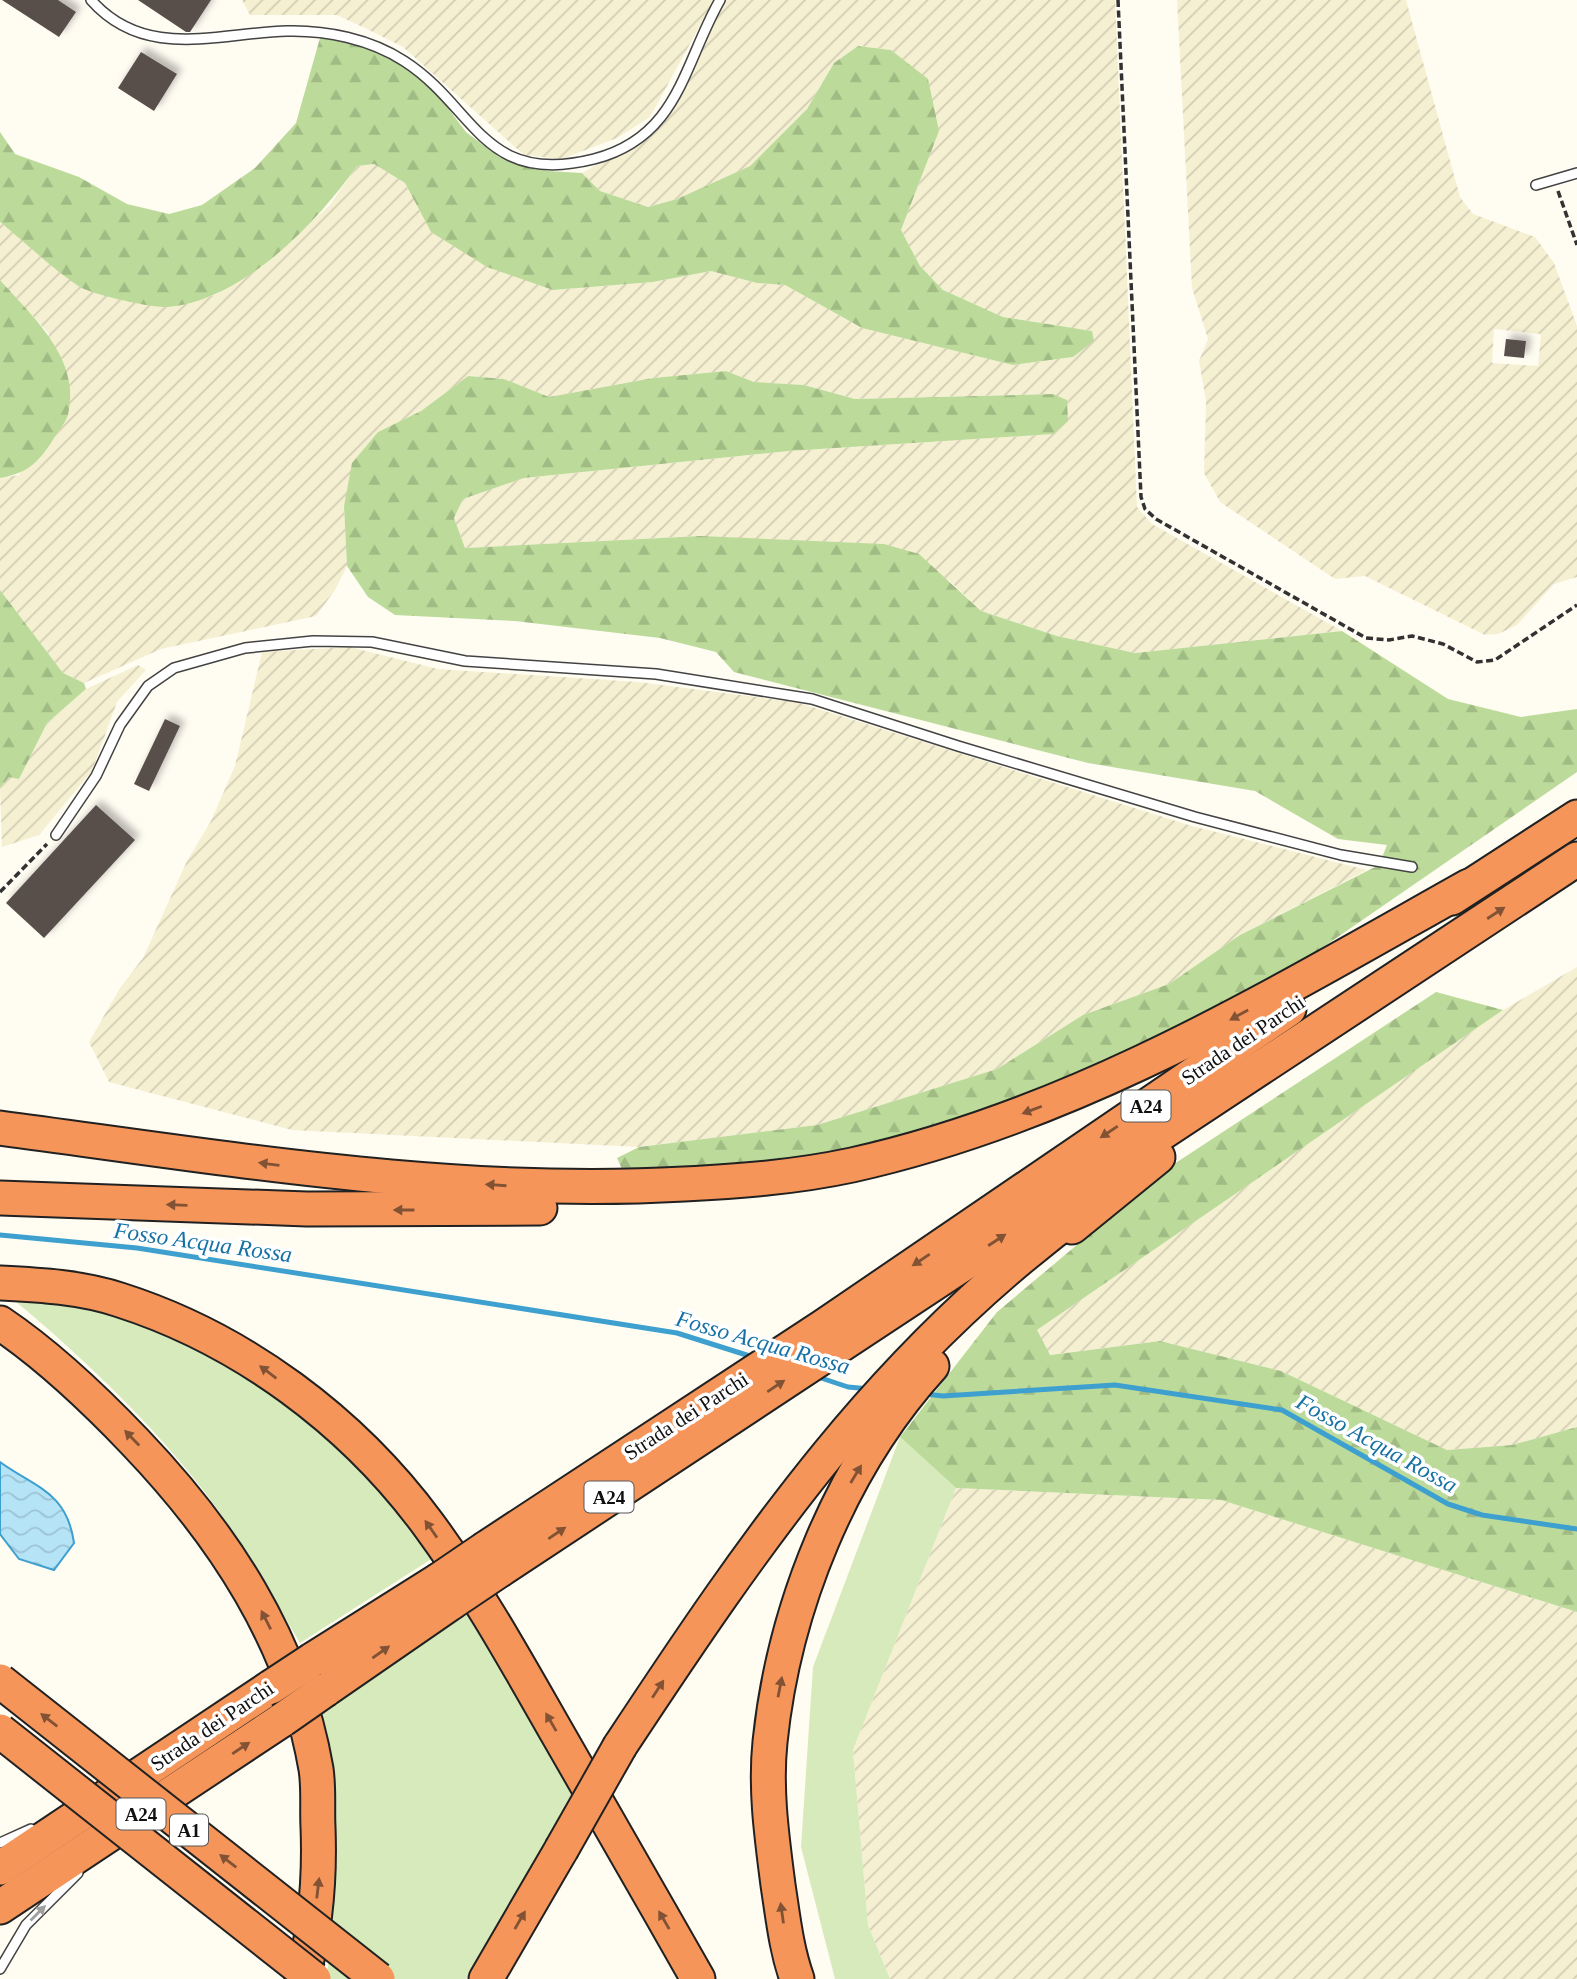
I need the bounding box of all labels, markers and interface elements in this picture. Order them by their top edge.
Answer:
one-way arrow [1486,907,1505,920]
street label: Strada dei Parchi [1177,990,1309,1090]
one-way arrow [1229,1009,1248,1021]
road number: A24 [1122,1090,1170,1122]
one-way arrow [1021,1105,1042,1116]
one-way arrow [1100,1125,1118,1139]
one-way arrow [258,1158,280,1169]
one-way arrow [485,1179,507,1190]
one-way arrow [166,1199,188,1210]
one-way arrow [393,1204,415,1216]
water label: Fosso Acqua Rossa [111,1217,294,1267]
one-way arrow [988,1233,1007,1246]
one-way arrow [912,1253,930,1267]
water label: Fosso Acqua Rossa [672,1305,853,1379]
one-way arrow [259,1365,277,1379]
street label: Strada dei Parchi [619,1367,753,1465]
one-way arrow [767,1379,785,1393]
water label: Fosso Acqua Rossa [1291,1388,1461,1498]
one-way arrow [124,1430,140,1447]
one-way arrow [850,1464,863,1483]
road number: A24 [584,1482,634,1512]
one-way arrow [424,1520,438,1538]
one-way arrow [547,1526,566,1539]
one-way arrow [261,1610,272,1630]
one-way arrow [371,1645,391,1658]
street label: Strada dei Parchi [146,1676,278,1776]
one-way arrow [775,1676,786,1698]
one-way arrow [651,1680,665,1698]
one-way arrow [41,1712,59,1727]
one-way arrow [545,1713,557,1732]
one-way arrow [231,1741,251,1754]
road number: A24 [116,1798,166,1830]
road number: A1 [170,1814,208,1846]
one-way arrow [219,1854,237,1868]
one-way arrow [312,1877,323,1899]
one-way arrow [777,1901,788,1923]
one-way arrow [30,1905,46,1922]
one-way arrow [514,1910,526,1930]
one-way arrow [658,1910,670,1929]

